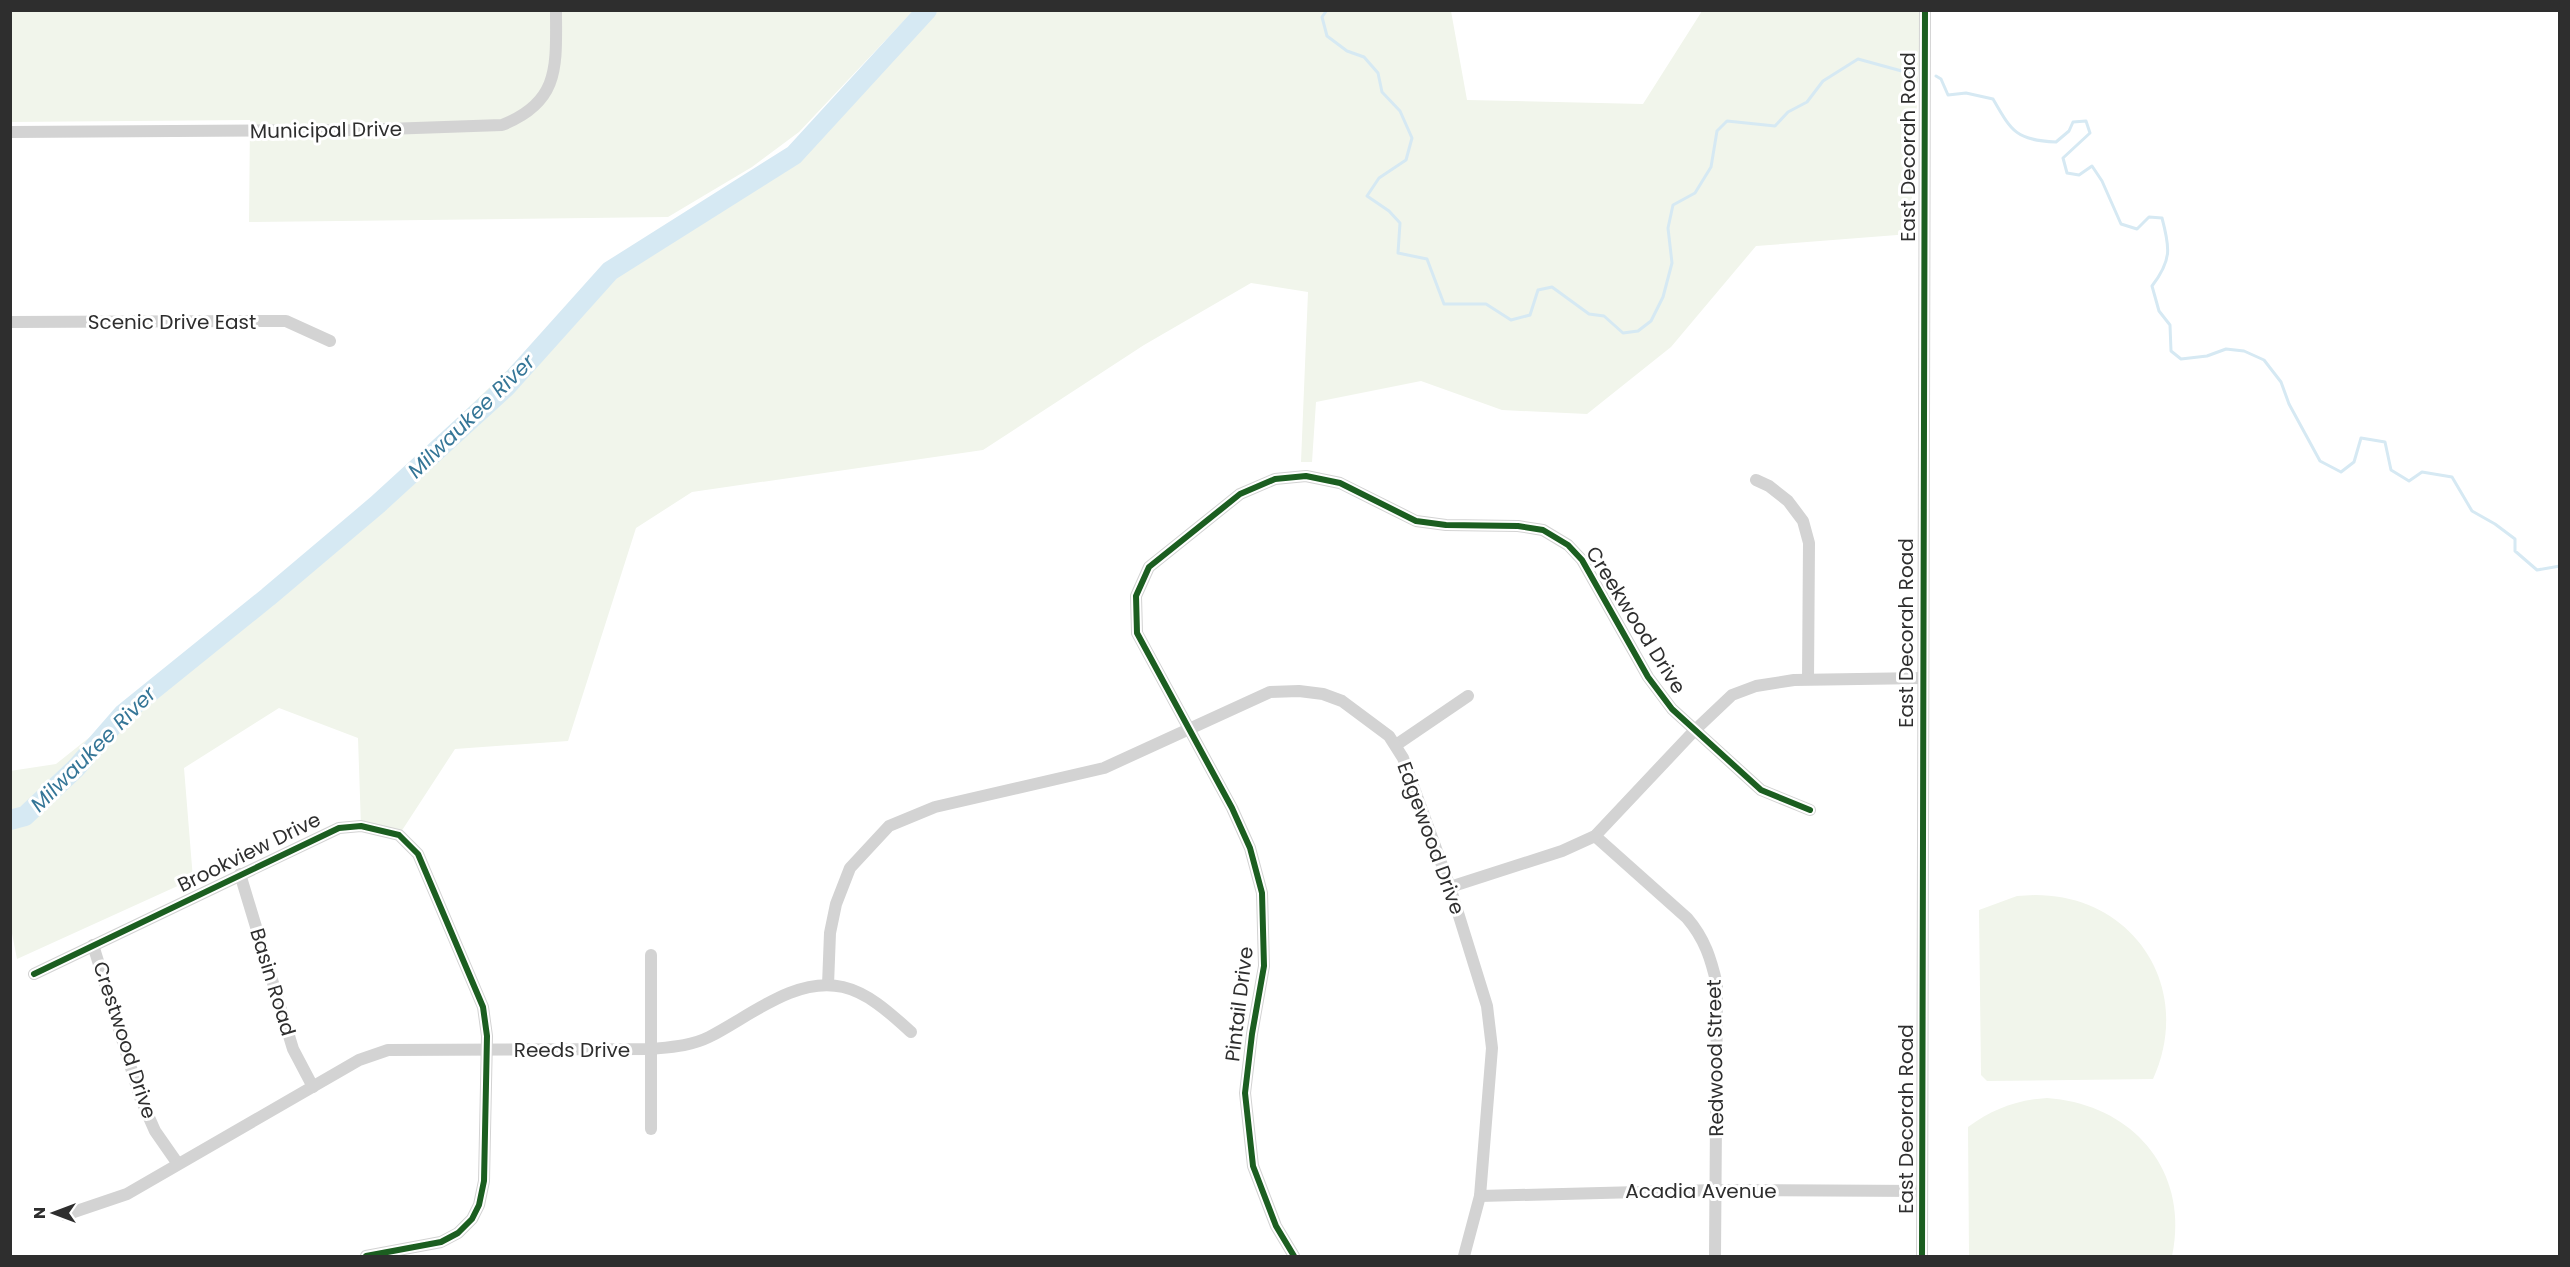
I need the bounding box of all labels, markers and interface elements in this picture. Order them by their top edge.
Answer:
street label: East Decorah Road [1894,52,1922,242]
street label: Municipal Drive [250,115,402,145]
street label: Scenic Drive East [88,308,256,336]
water label: Milwaukee River [401,347,542,484]
street label: East Decorah Road [1892,538,1920,728]
street label: Creekwood Drive [1579,541,1693,699]
water label: Milwaukee River [24,679,163,818]
street label: Edgewood Drive [1390,758,1472,918]
street label: Brookview Drive [173,805,325,899]
street label: Basin Road [243,925,303,1039]
street label: Pintail Drive [1218,945,1260,1063]
street label: Crestwood Drive [86,958,164,1122]
street label: Redwood Street [1700,979,1730,1137]
street label: East Decorah Road [1892,1024,1920,1214]
street label: Reeds Drive [514,1036,630,1064]
street label: Acadia Avenue [1625,1177,1777,1205]
north arrow [24,1183,84,1243]
text: N [28,1207,51,1219]

